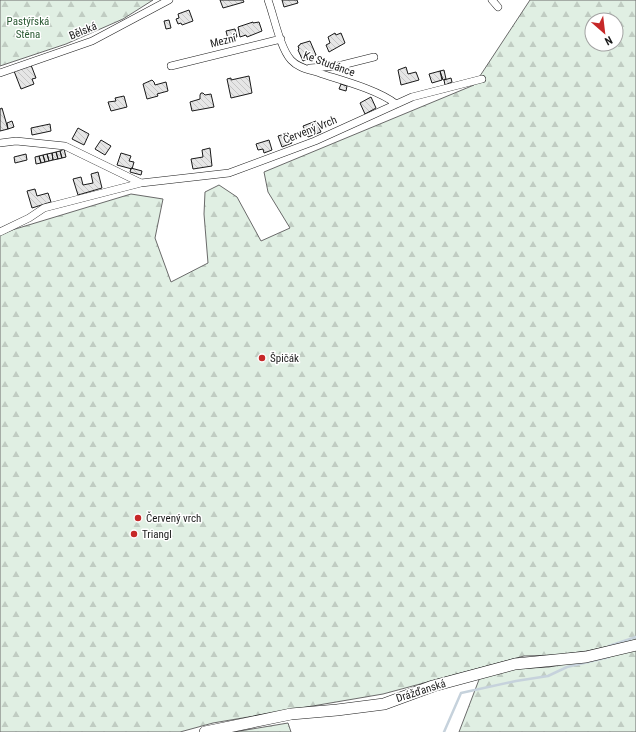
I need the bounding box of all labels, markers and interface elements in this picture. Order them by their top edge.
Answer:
north arrow [584,12,624,52]
park label: Pastýřská Stěna [7,15,49,41]
street label: Bělská [67,20,99,42]
street label: Mezní [209,31,238,50]
text: N [602,33,614,48]
street label: Ke Studánce [301,49,357,79]
street label: Červený Vrch [281,112,339,147]
place label: Špičák [270,352,299,365]
marker: Špičák [257,353,267,363]
place label: Červený vrch [146,511,201,525]
marker: Červený vrch [133,513,143,523]
place label: Triangl [142,528,172,541]
marker: Triangl [129,529,139,539]
street label: Drážďanská [394,677,448,705]

